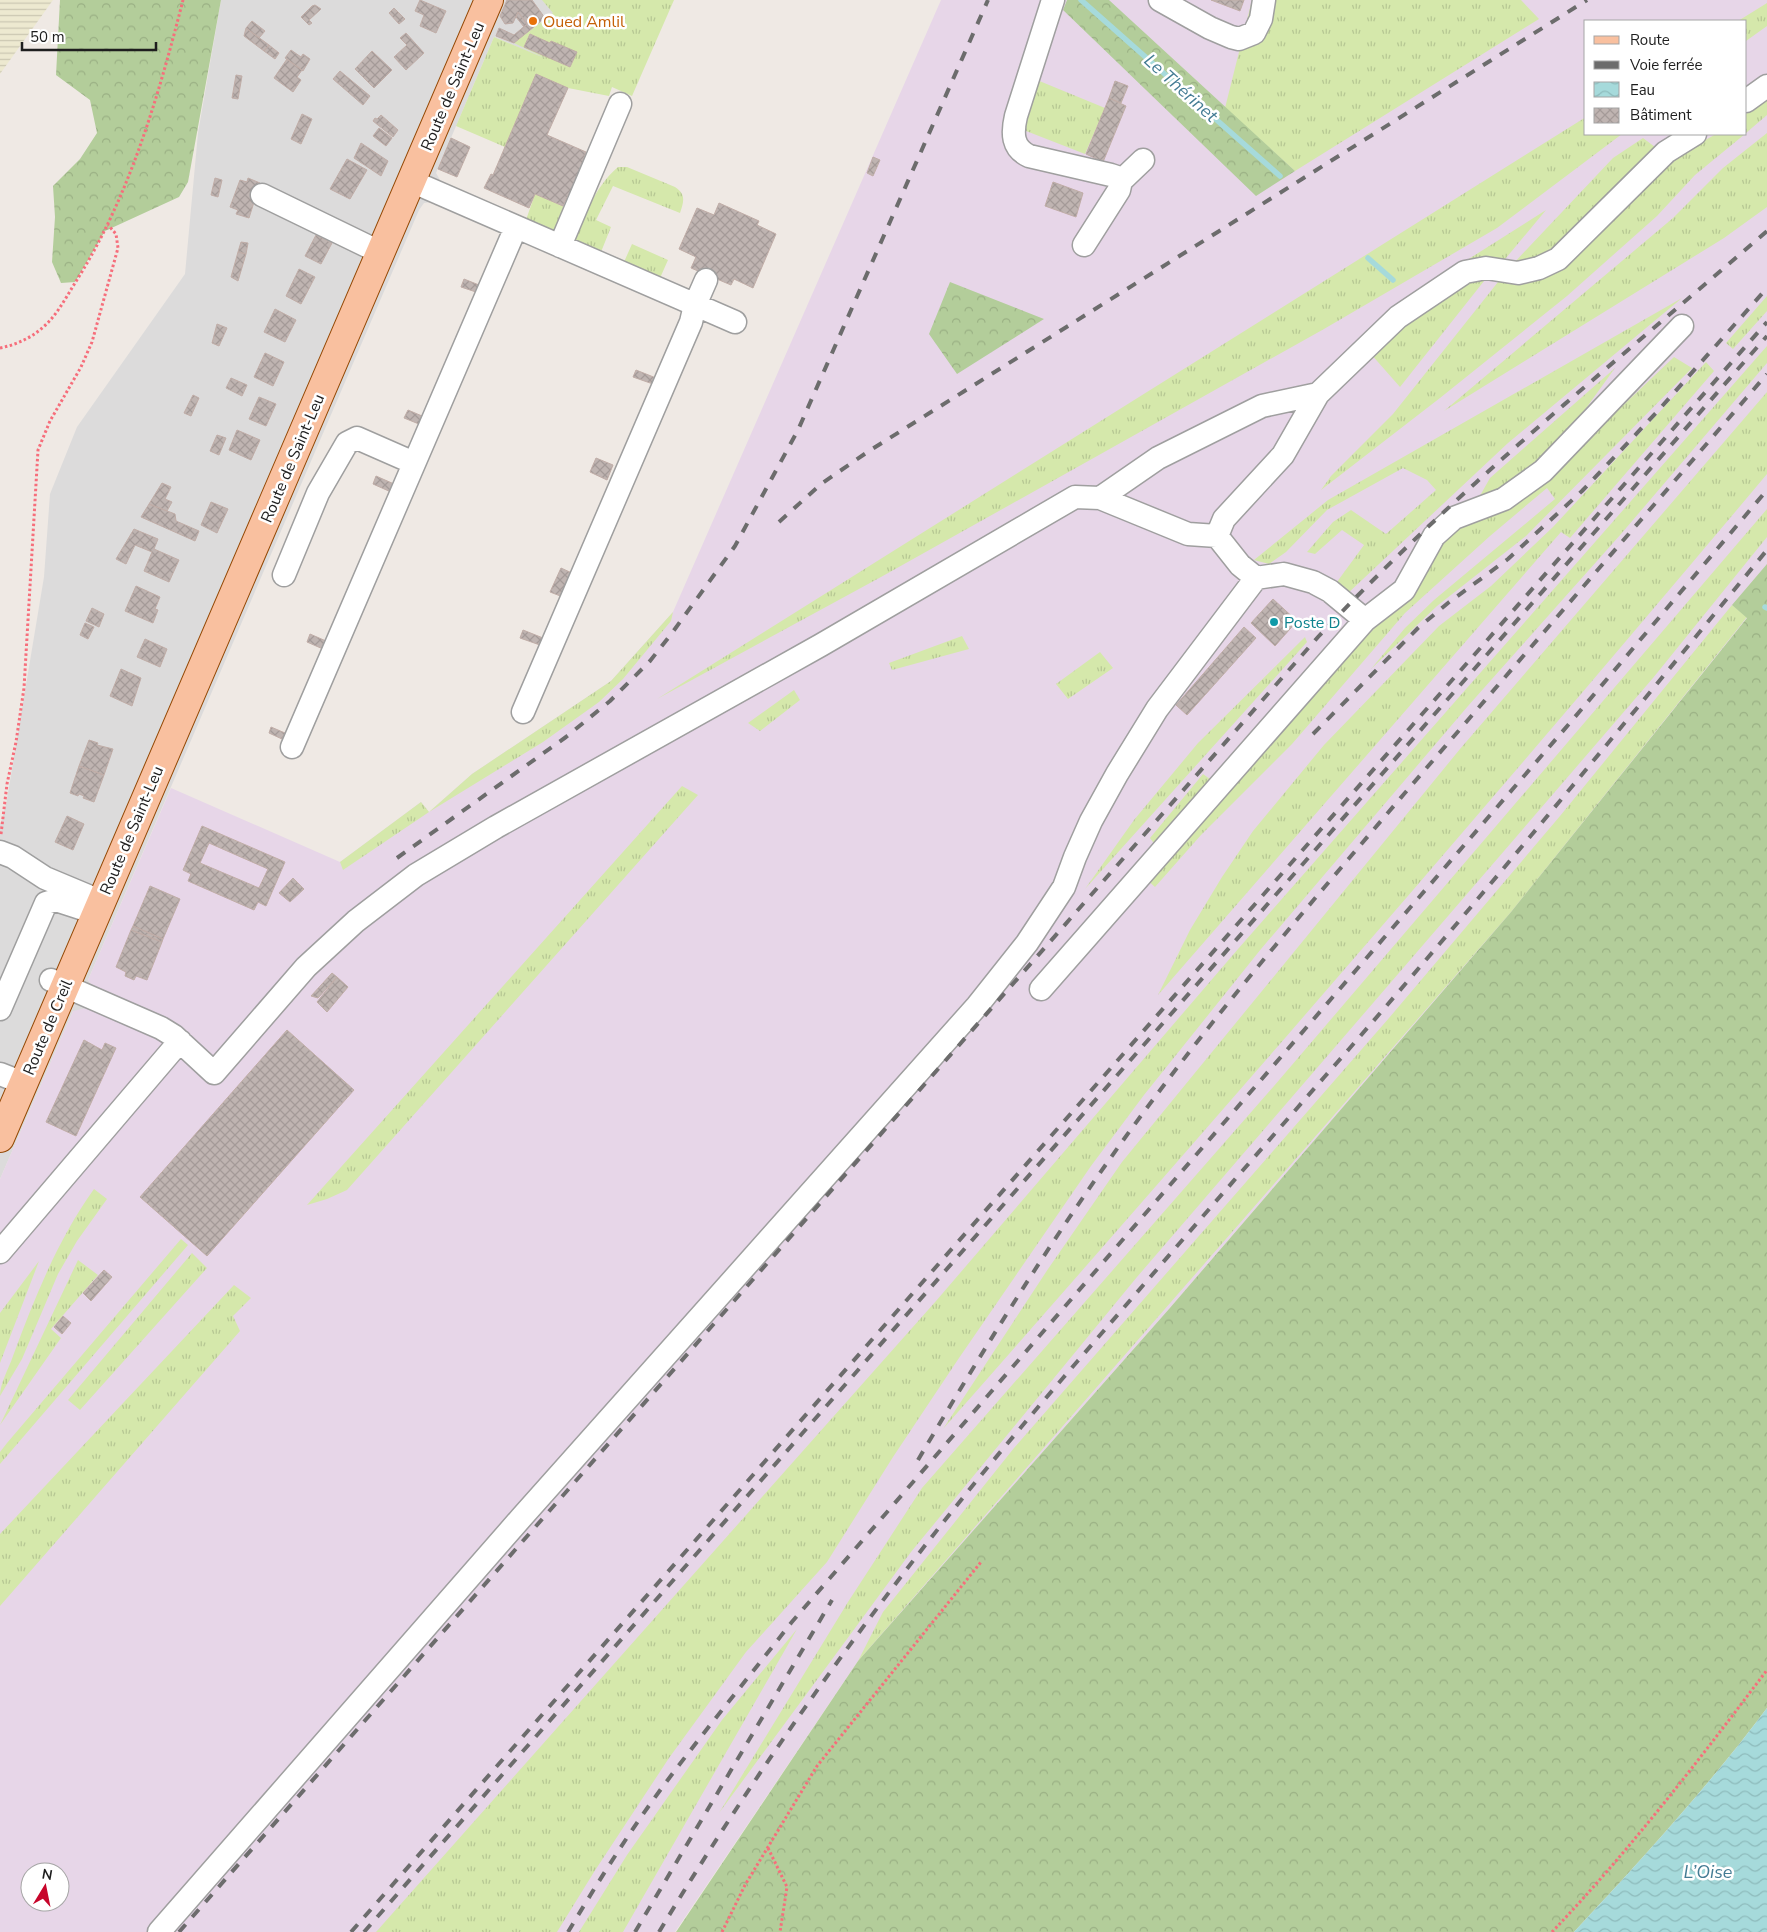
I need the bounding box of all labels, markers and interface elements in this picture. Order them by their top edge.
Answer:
place label: Oued Amlil [543,11,625,33]
marker: Oued Amlil [527,15,539,27]
street label: Route de Saint-Leu [416,19,490,154]
scale bar [22,20,156,52]
legend [1584,20,1747,135]
text: 50 m [30,27,65,47]
text: Route [1630,30,1670,50]
water label: Le Thérinet [1139,49,1223,128]
text: Voie ferrée [1629,55,1702,75]
text: Eau [1630,80,1655,100]
text: Bâtiment [1630,105,1692,125]
street label: Route de Saint-Leu [256,391,330,526]
place label: Poste D [1284,612,1340,634]
marker: Poste D [1268,616,1280,628]
street label: Route de Saint-Leu [95,763,169,898]
street label: Route de Creil [18,976,78,1079]
water label: L’Oise [1684,1860,1733,1884]
north arrow [20,1862,70,1912]
text: N [40,1864,54,1885]

